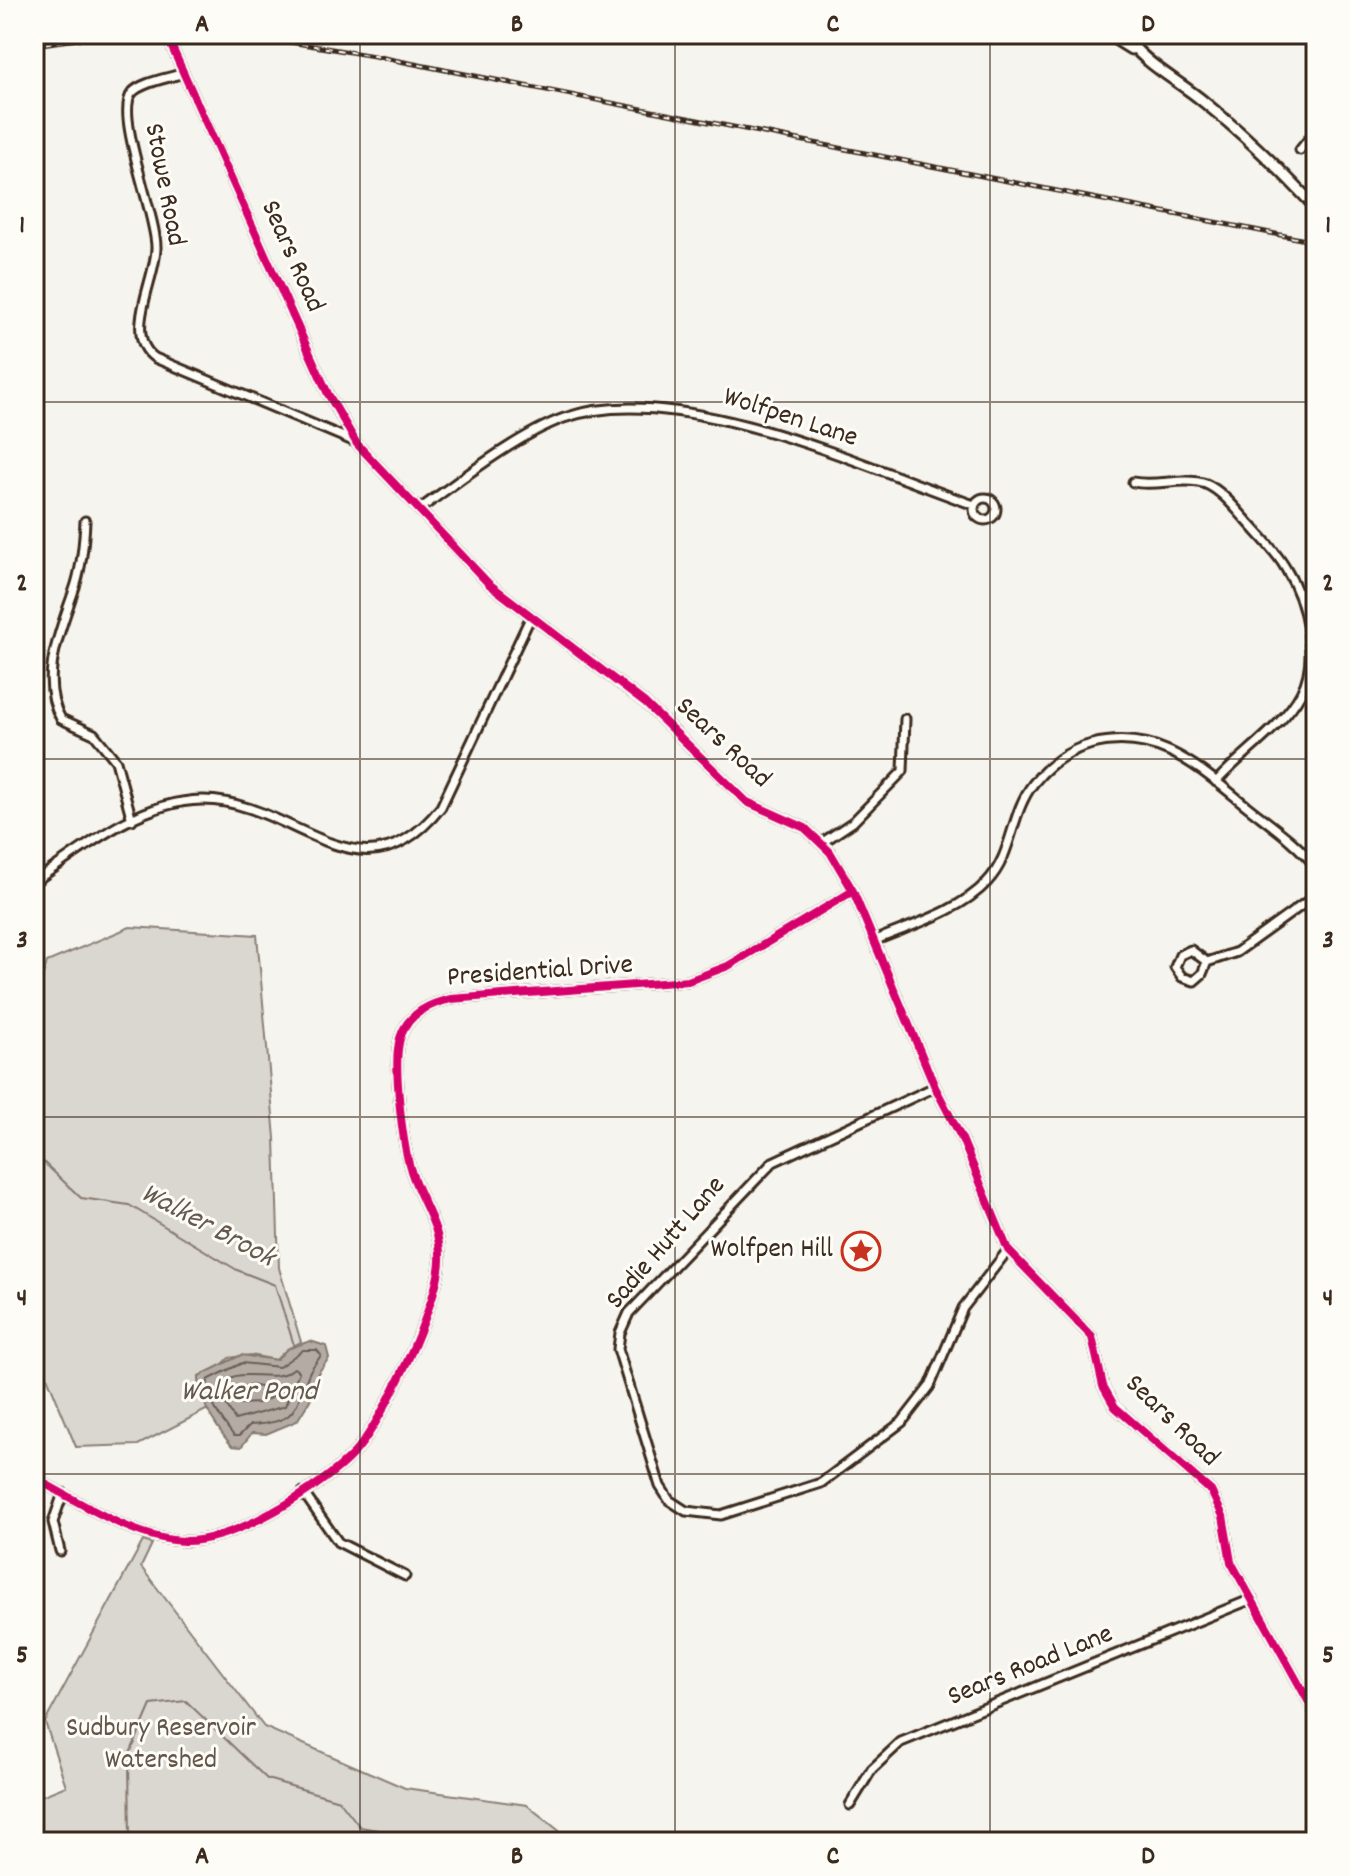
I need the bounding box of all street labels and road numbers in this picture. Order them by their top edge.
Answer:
street label: Stowe Road [132,120,194,250]
street label: Sears Road [249,195,333,319]
street label: Wolfpen Lane [717,378,863,460]
street label: Sears Road [665,689,779,799]
street label: Presidential Drive [446,947,634,999]
street label: Sadie Hutt Lane [598,1168,736,1320]
street label: Sears Road [1114,1366,1228,1478]
street label: Sears Road Lane [942,1616,1120,1718]

